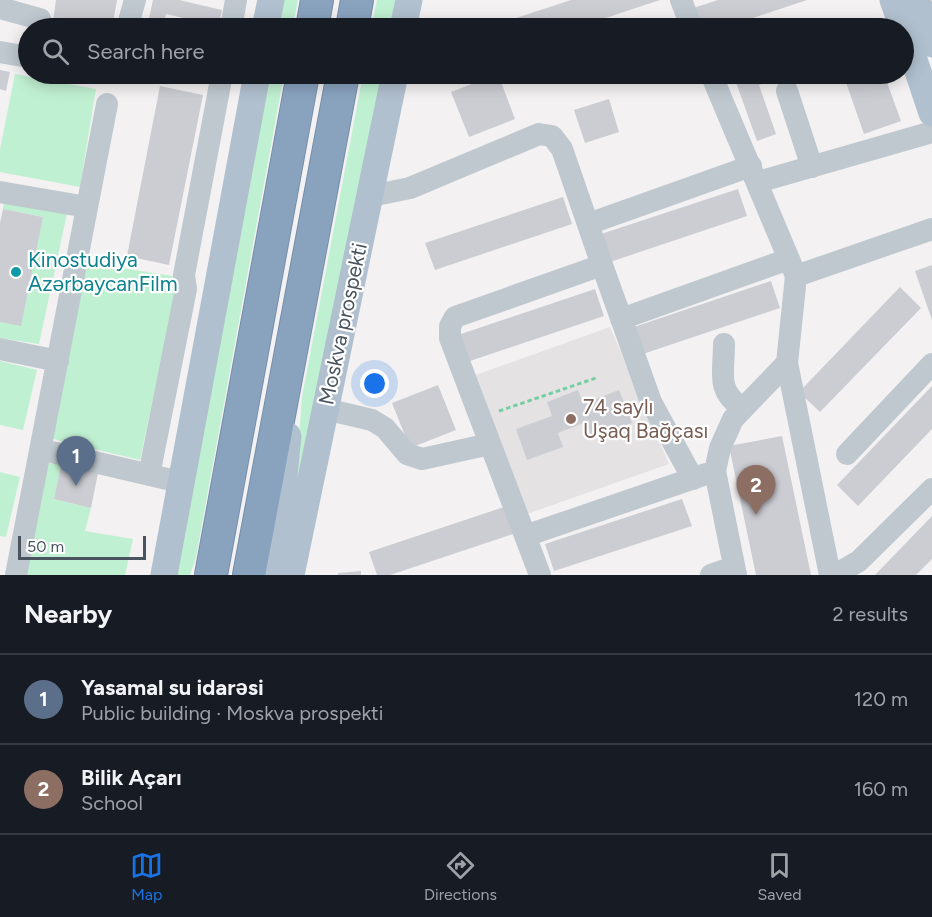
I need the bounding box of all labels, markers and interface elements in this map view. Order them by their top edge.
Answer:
search box [18,18,914,84]
icon: search [39,35,72,68]
text: Search here [87,38,205,65]
street label: Moskva prospekti [313,241,372,407]
place label: Kinostudiya AzərbaycanFilm [28,247,178,296]
marker: Kinostudiya AzərbaycanFilm [9,265,23,279]
your location [360,369,389,398]
place label: 74 saylı Uşaq Bağçası [583,394,708,443]
marker: 74 saylı Uşaq Bağçası [564,412,578,426]
pin: 1 [56,436,96,486]
pin: 2 [736,466,776,515]
scale bar [18,533,146,560]
text: 50 m [27,537,64,556]
text: Nearby [24,598,112,630]
text: 2 results [832,602,908,626]
text: Yasamal su idarəsi [81,674,264,701]
text: 1 [39,687,48,711]
text: 120 m [854,687,908,711]
text: Public building · Moskva prospekti [81,701,383,725]
text: Bilik Açarı [81,764,182,791]
text: 2 [38,777,49,801]
text: 160 m [854,777,908,801]
text: School [81,791,143,815]
tab: Map [130,849,163,904]
tab: Directions [424,849,497,904]
tab: Saved [758,849,802,904]

